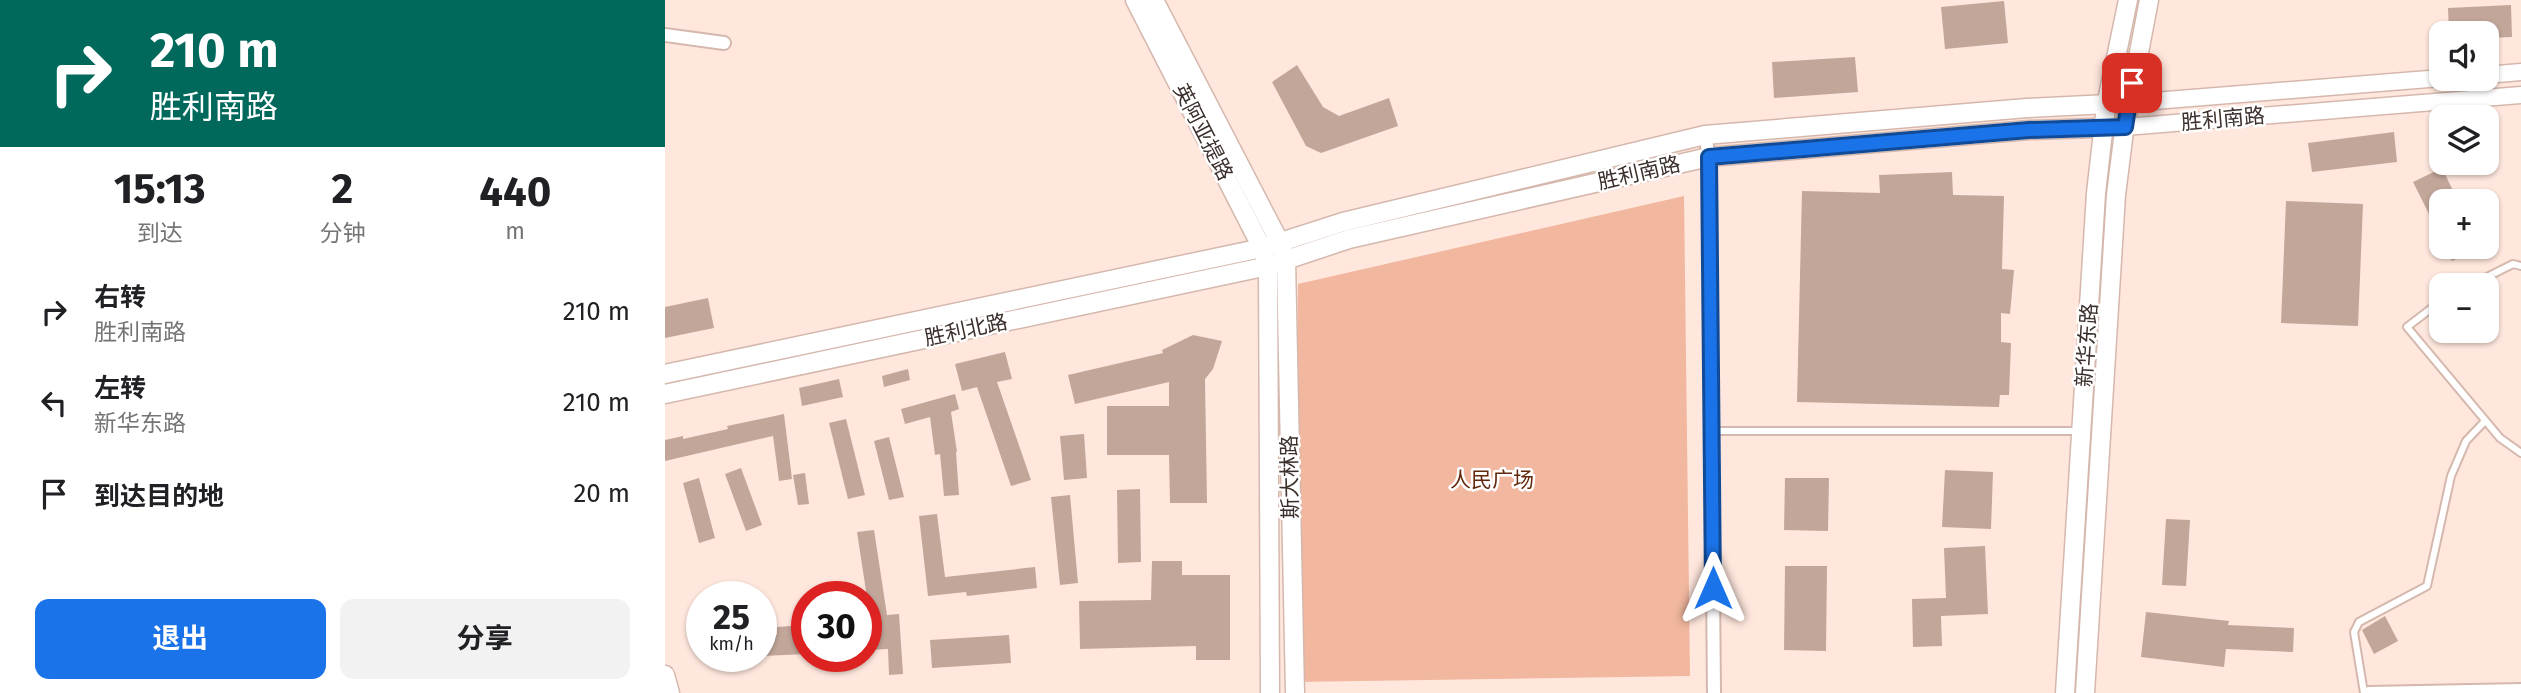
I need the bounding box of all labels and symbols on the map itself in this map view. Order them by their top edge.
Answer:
pin [2102,53,2162,113]
street label: 英阿亚提路 [1168,79,1238,185]
street label: 胜利南路 [2180,102,2266,136]
street label: 胜利南路 [1595,151,1683,195]
street label: 新华东路 [2071,302,2103,388]
street label: 胜利北路 [922,309,1010,351]
street label: 斯大林路 [1276,435,1304,519]
park label: 人民广场 [1450,467,1534,493]
position arrow [1676,551,1750,625]
speed limit sign: 30 [791,581,882,672]

